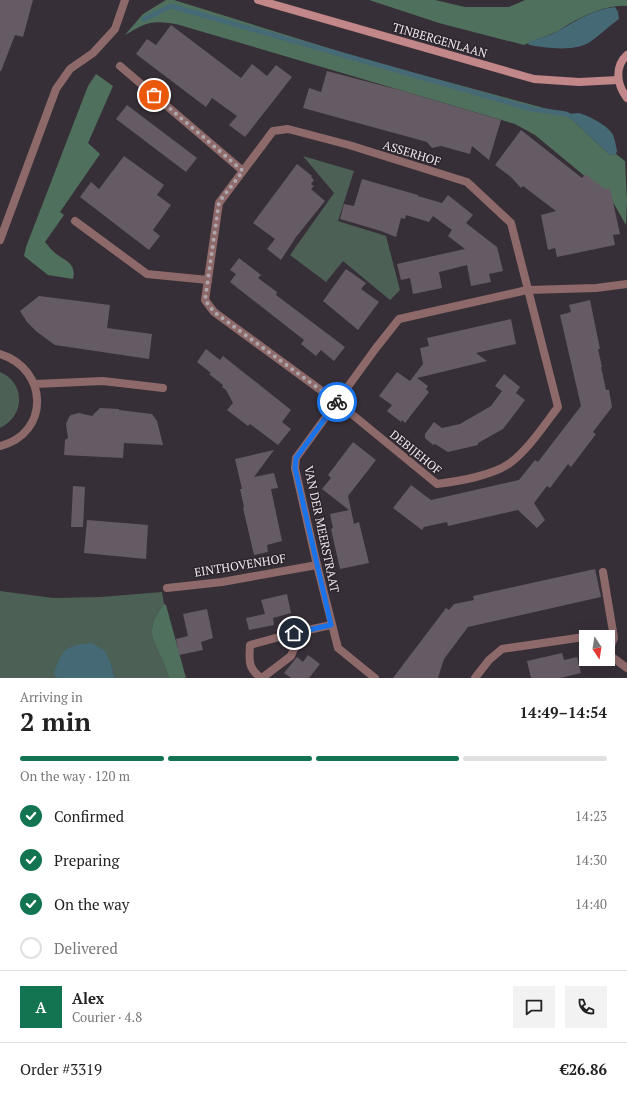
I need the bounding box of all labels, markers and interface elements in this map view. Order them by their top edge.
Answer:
street label: TINBERGENLAAN [391,19,489,61]
pin [137,78,171,112]
icon: bag [143,84,165,106]
street label: ASSERHOF [381,137,443,169]
courier [317,382,357,422]
icon: bike [326,391,348,413]
street label: DEBIJEHOF [387,427,445,477]
street label: VAN DER MEERSTRAAT [301,464,343,594]
street label: EINTHOVENHOF [193,550,287,580]
pin [277,616,311,650]
icon: home [283,622,305,644]
north arrow [579,630,615,666]
map controls [579,630,615,666]
text: Arriving in [20,688,83,706]
text: 14:49–14:54 [520,702,607,722]
text: 2 min [20,704,91,738]
text: On the way · 120 m [20,767,130,785]
icon: check [20,805,42,827]
text: Confirmed [54,806,124,826]
text: 14:23 [575,807,607,825]
icon: check [20,849,42,871]
text: Preparing [54,850,119,870]
text: 14:30 [575,851,607,869]
icon: check [20,893,42,915]
text: On the way [54,894,129,914]
text: 14:40 [575,895,607,913]
text: Delivered [54,938,118,958]
button: chat [513,986,555,1028]
button: phone [565,986,607,1028]
text: Alex [72,988,104,1008]
text: A [36,997,46,1017]
text: Courier · 4.8 [72,1008,142,1026]
text: Order #3319 [20,1059,102,1079]
text: €26.86 [560,1059,607,1079]

